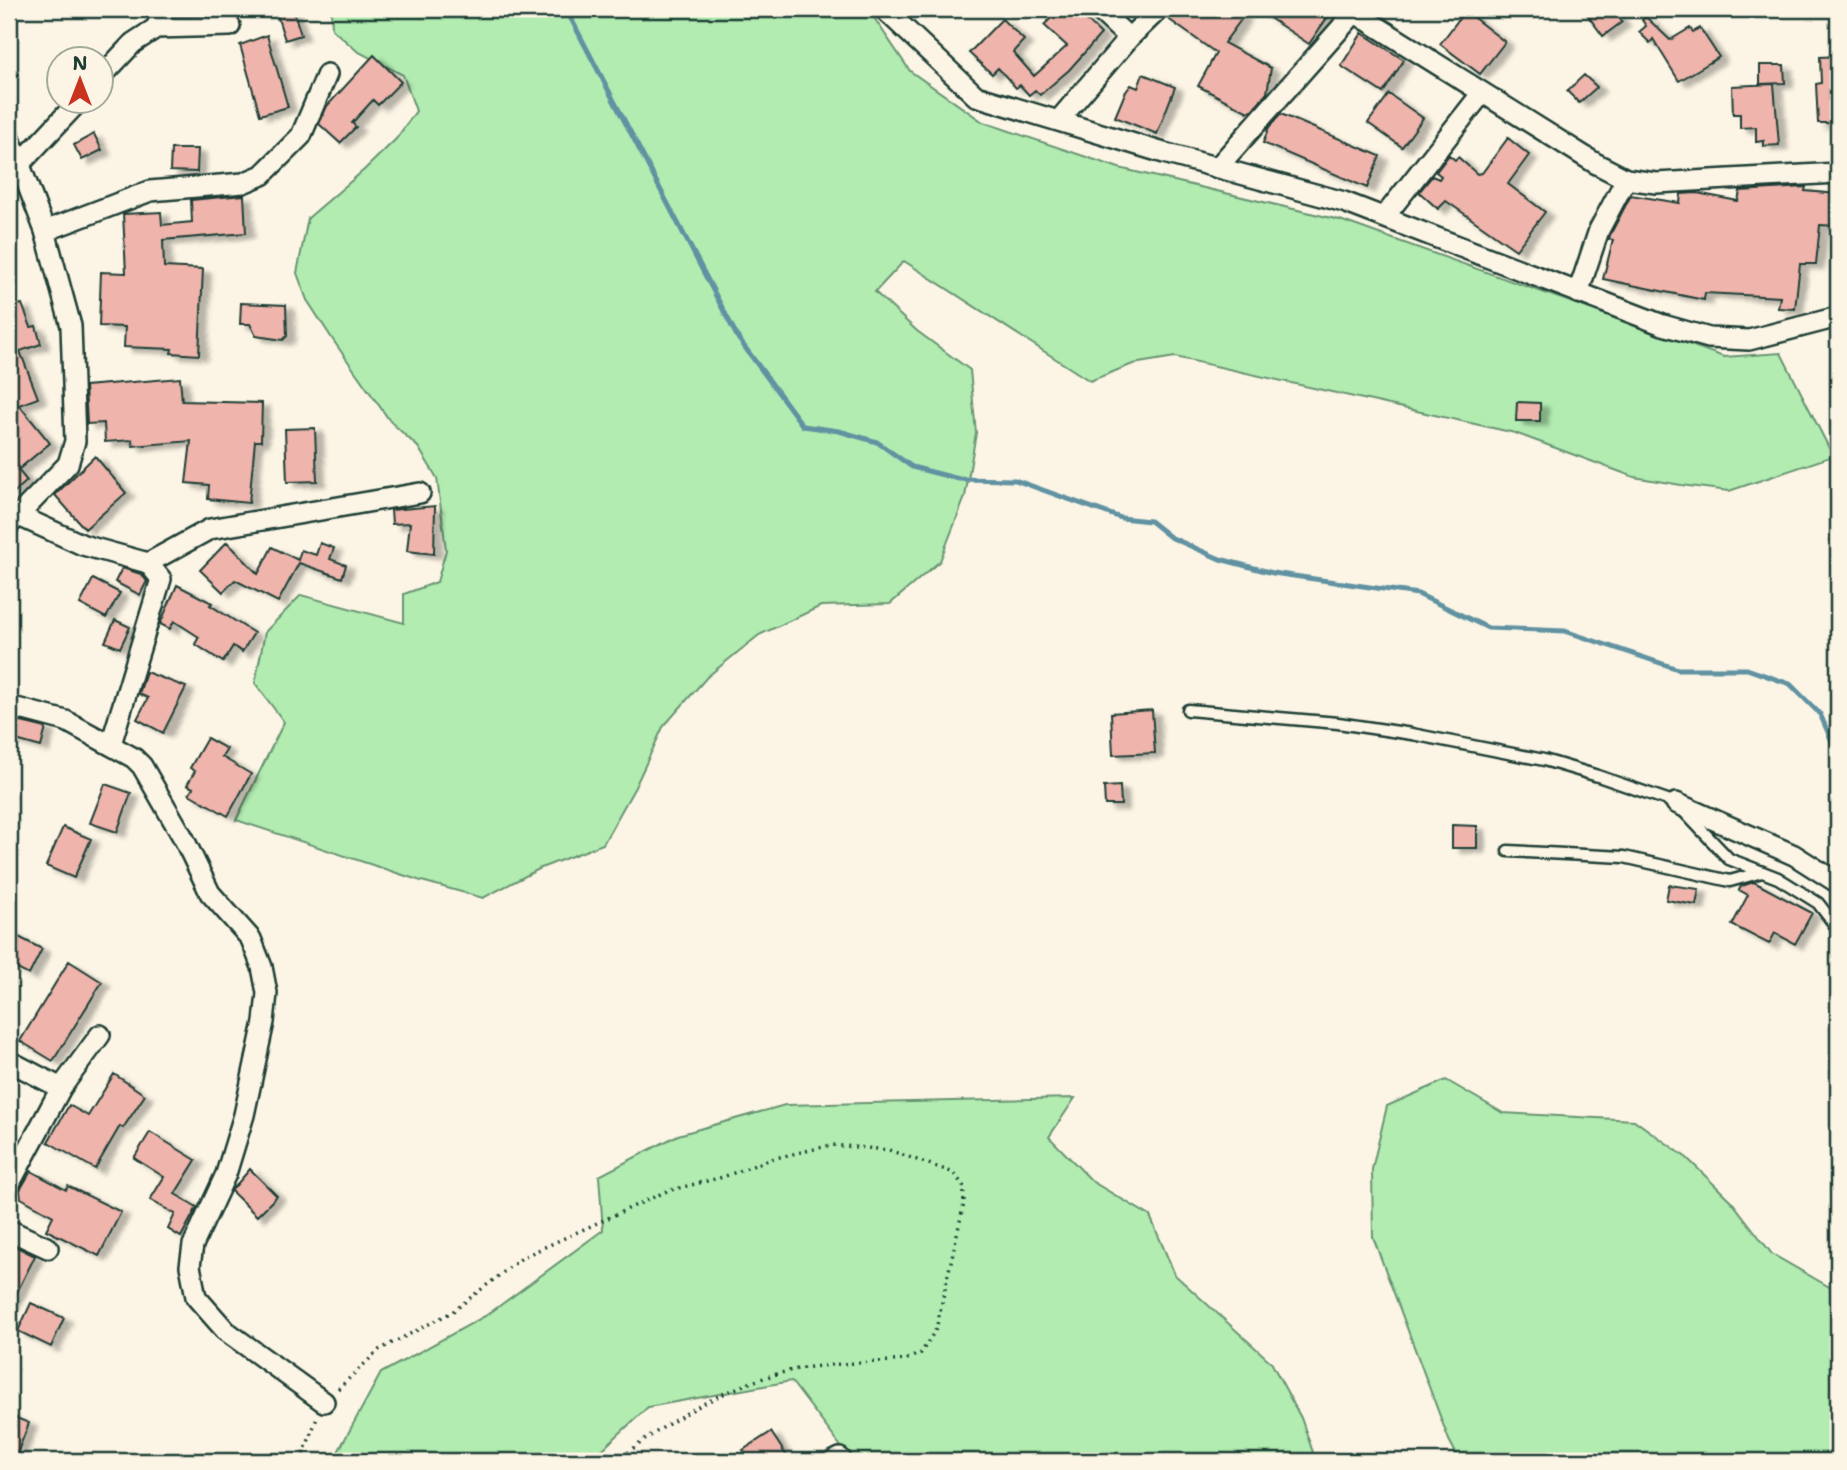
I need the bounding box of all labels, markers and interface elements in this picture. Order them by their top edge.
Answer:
north arrow [46,46,116,116]
text: N [72,51,88,76]

